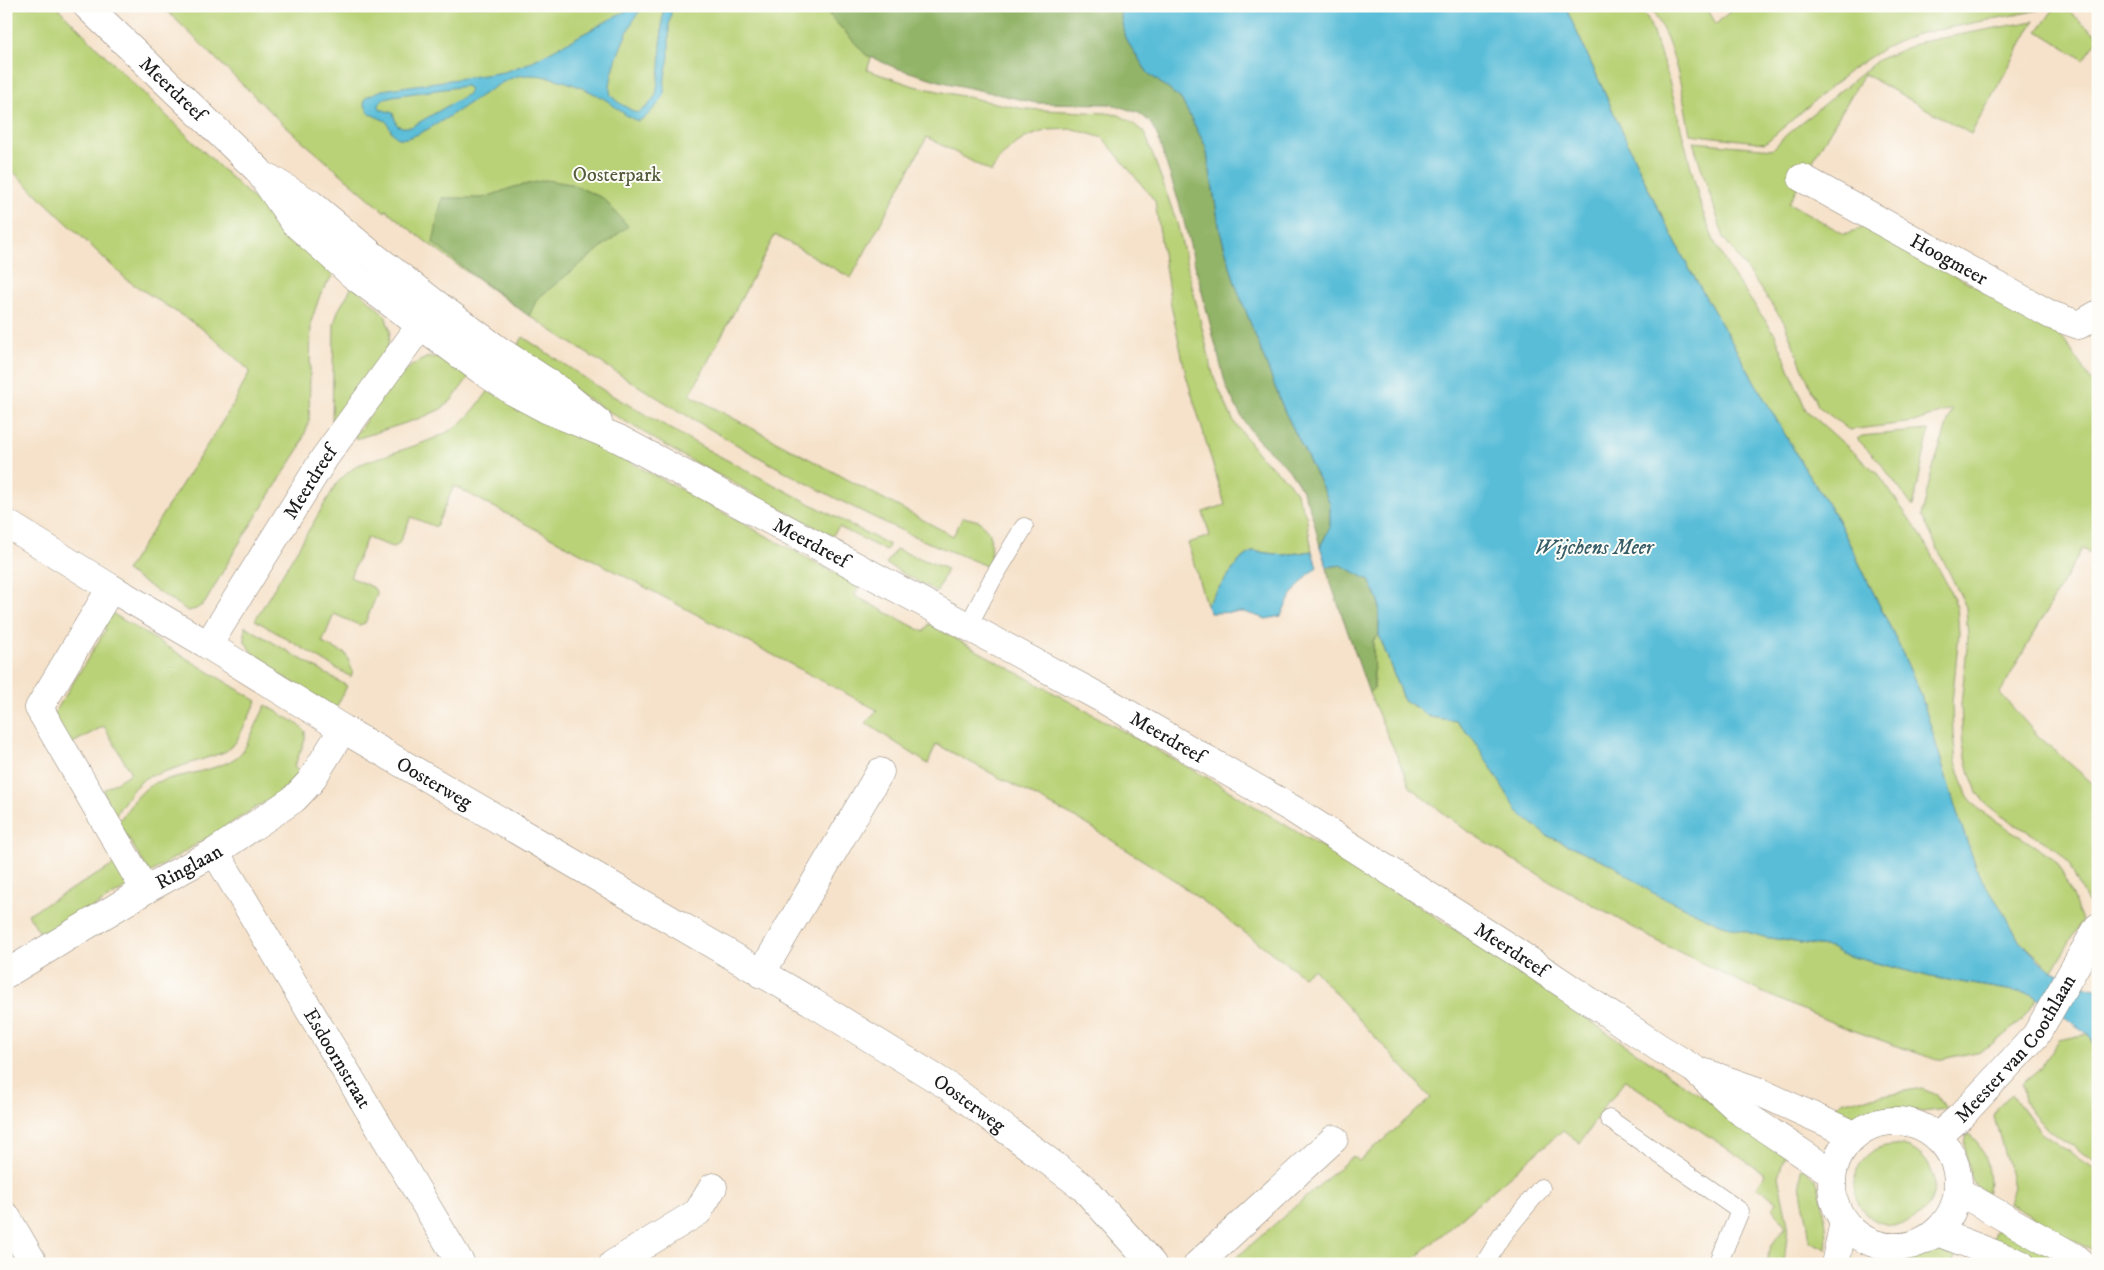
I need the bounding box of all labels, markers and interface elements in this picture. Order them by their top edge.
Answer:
street label: Meerdreef [133,52,213,129]
park label: Oosterpark [573,163,661,188]
street label: Hoogmeer [1905,229,1992,292]
street label: Meerdreef [278,438,345,524]
street label: Meerdreef [768,513,856,576]
water label: Wijchens Meer [1535,535,1655,561]
street label: Meerdreef [1125,707,1212,771]
street label: Oosterweg [391,752,477,816]
street label: Ringlaan [152,839,228,896]
street label: Meerdreef [1469,918,1555,985]
street label: Meester van Coothlaan [1950,970,2082,1129]
street label: Esdoornstraat [297,1004,376,1113]
street label: Oosterweg [928,1069,1010,1139]

